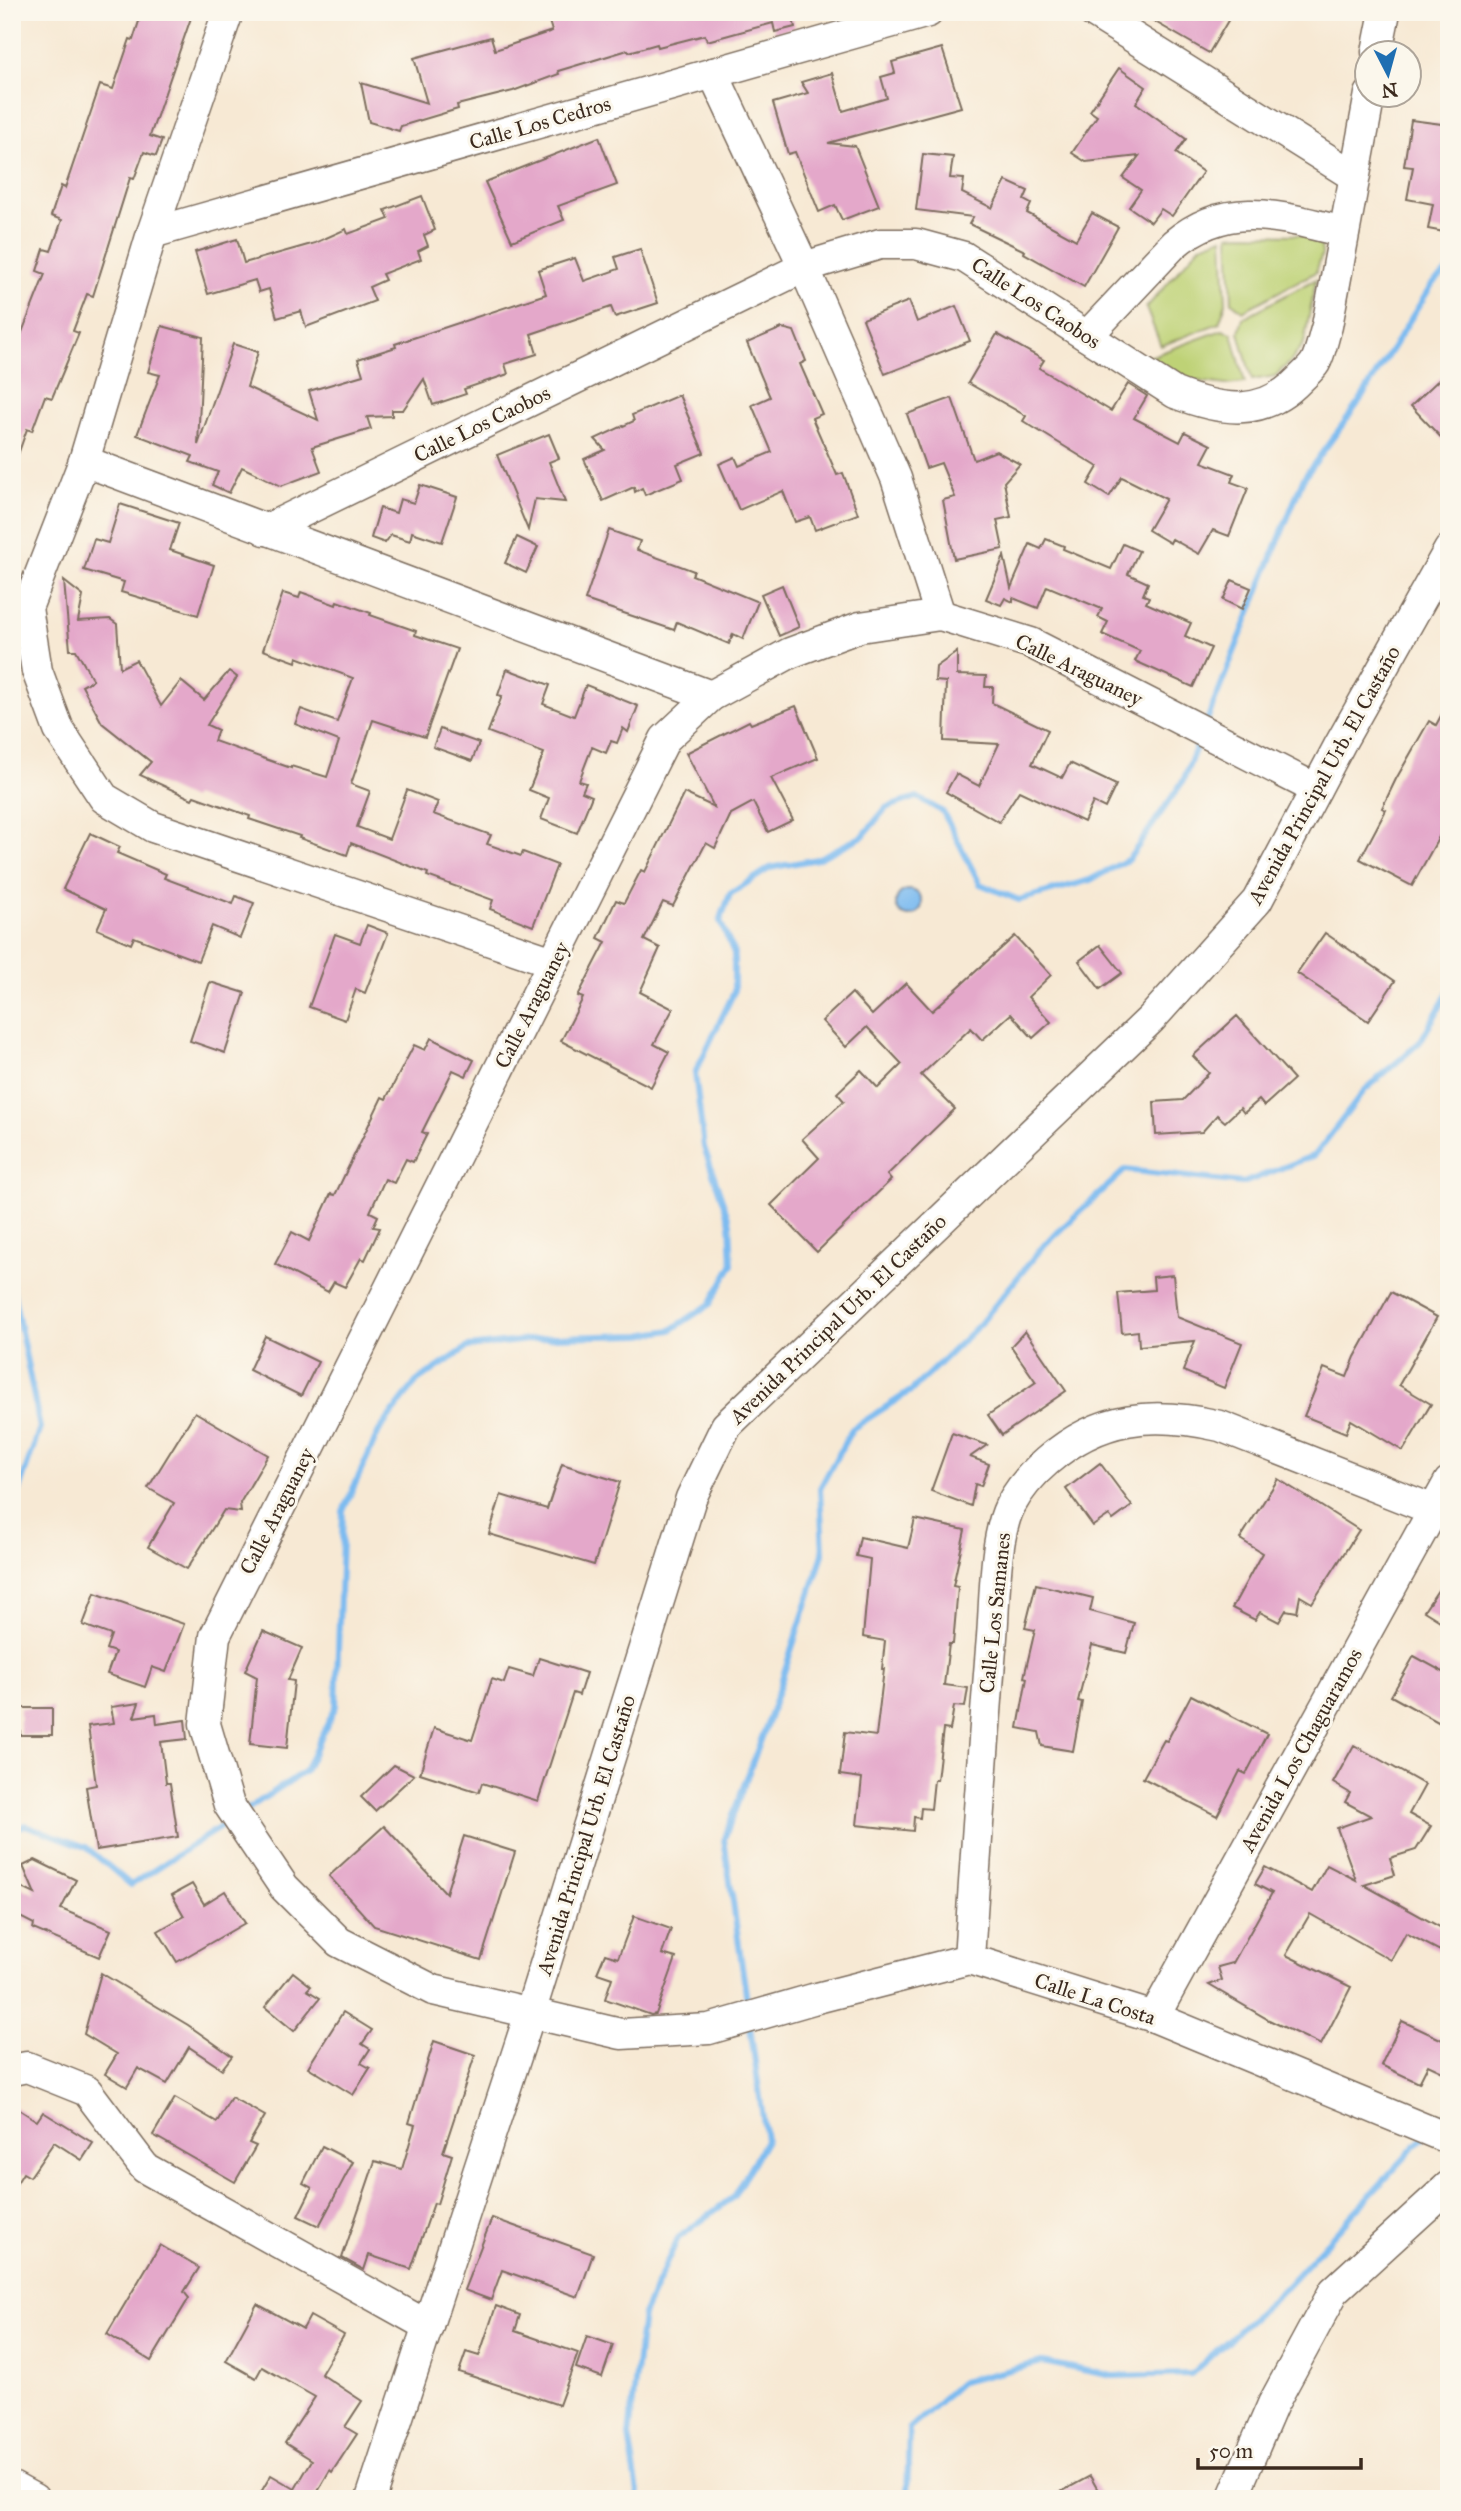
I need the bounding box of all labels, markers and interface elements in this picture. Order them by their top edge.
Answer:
north arrow [1352,38,1422,108]
text: N [1381,78,1399,103]
street label: Calle Los Cedros [466,90,614,156]
street label: Calle Los Caobos [967,252,1105,354]
street label: Calle Los Caobos [409,380,555,468]
street label: Calle Araguaney [1011,628,1148,713]
street label: Avenida Principal Urb. El Castaño [1241,641,1406,910]
street label: Calle Araguaney [489,936,576,1073]
street label: Avenida Principal Urb. El Castaño [723,1208,952,1430]
street label: Calle Araguaney [234,1442,321,1579]
street label: Calle Los Samanes [974,1531,1016,1695]
street label: Avenida Los Chaguaramos [1234,1644,1368,1857]
street label: Avenida Principal Urb. El Castaño [531,1692,641,1979]
street label: Calle La Costa [1031,1967,1159,2031]
scale bar [1198,2427,1361,2471]
text: 50 m [1209,2438,1254,2464]

